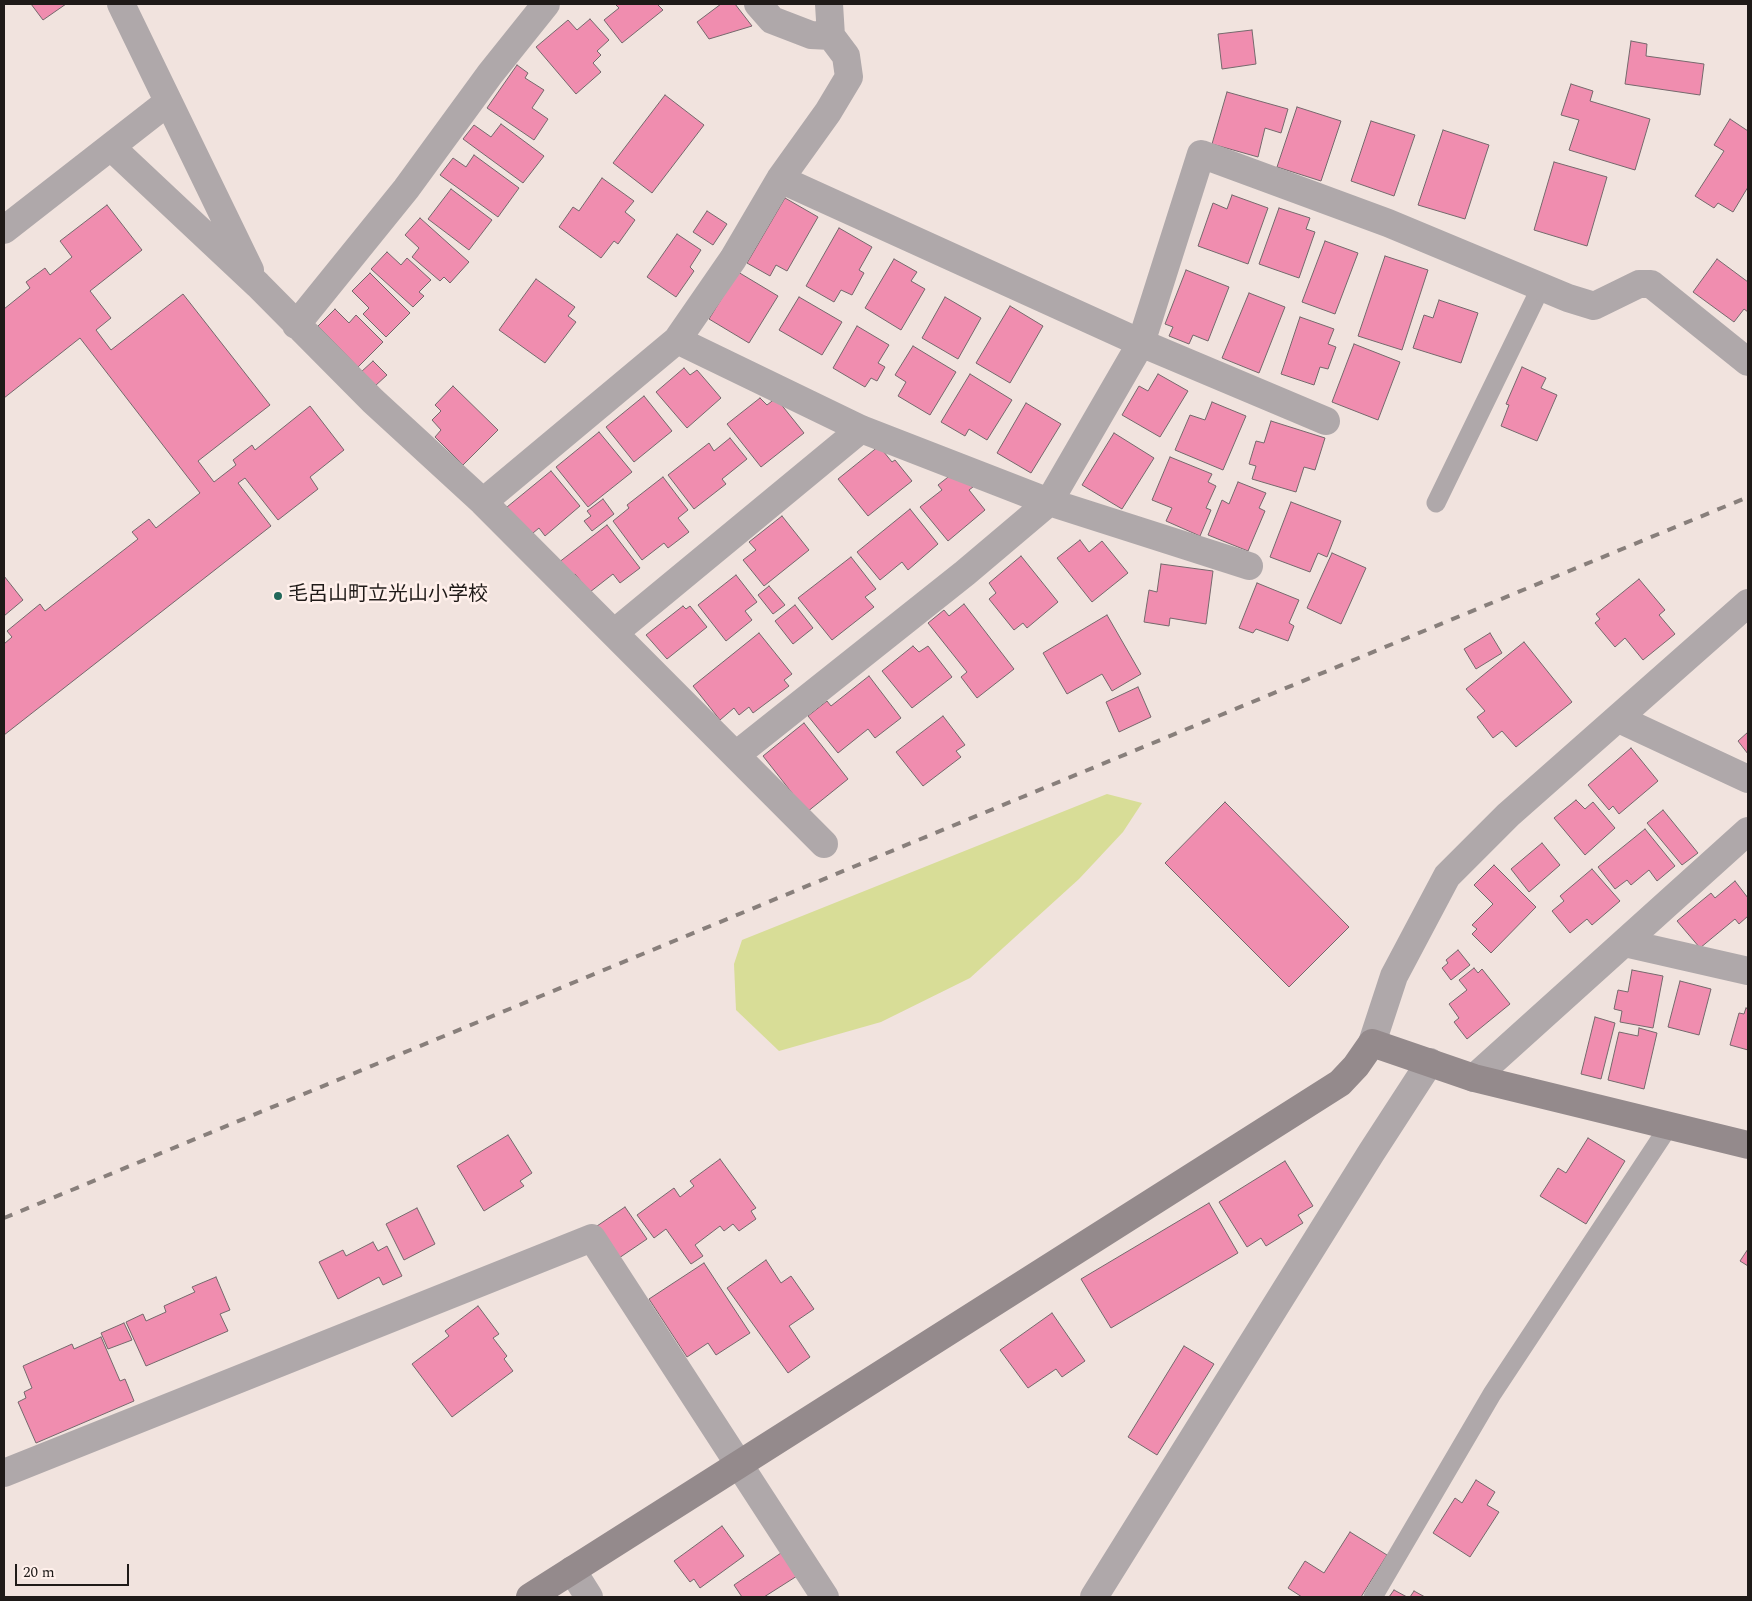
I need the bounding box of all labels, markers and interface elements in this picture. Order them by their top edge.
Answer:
place label: 毛呂山町立光山小学校 [288,584,488,608]
marker: 毛呂山町立光山小学校 [272,590,284,602]
scale bar [18,1554,131,1586]
text: 20 m [23,1561,55,1584]

